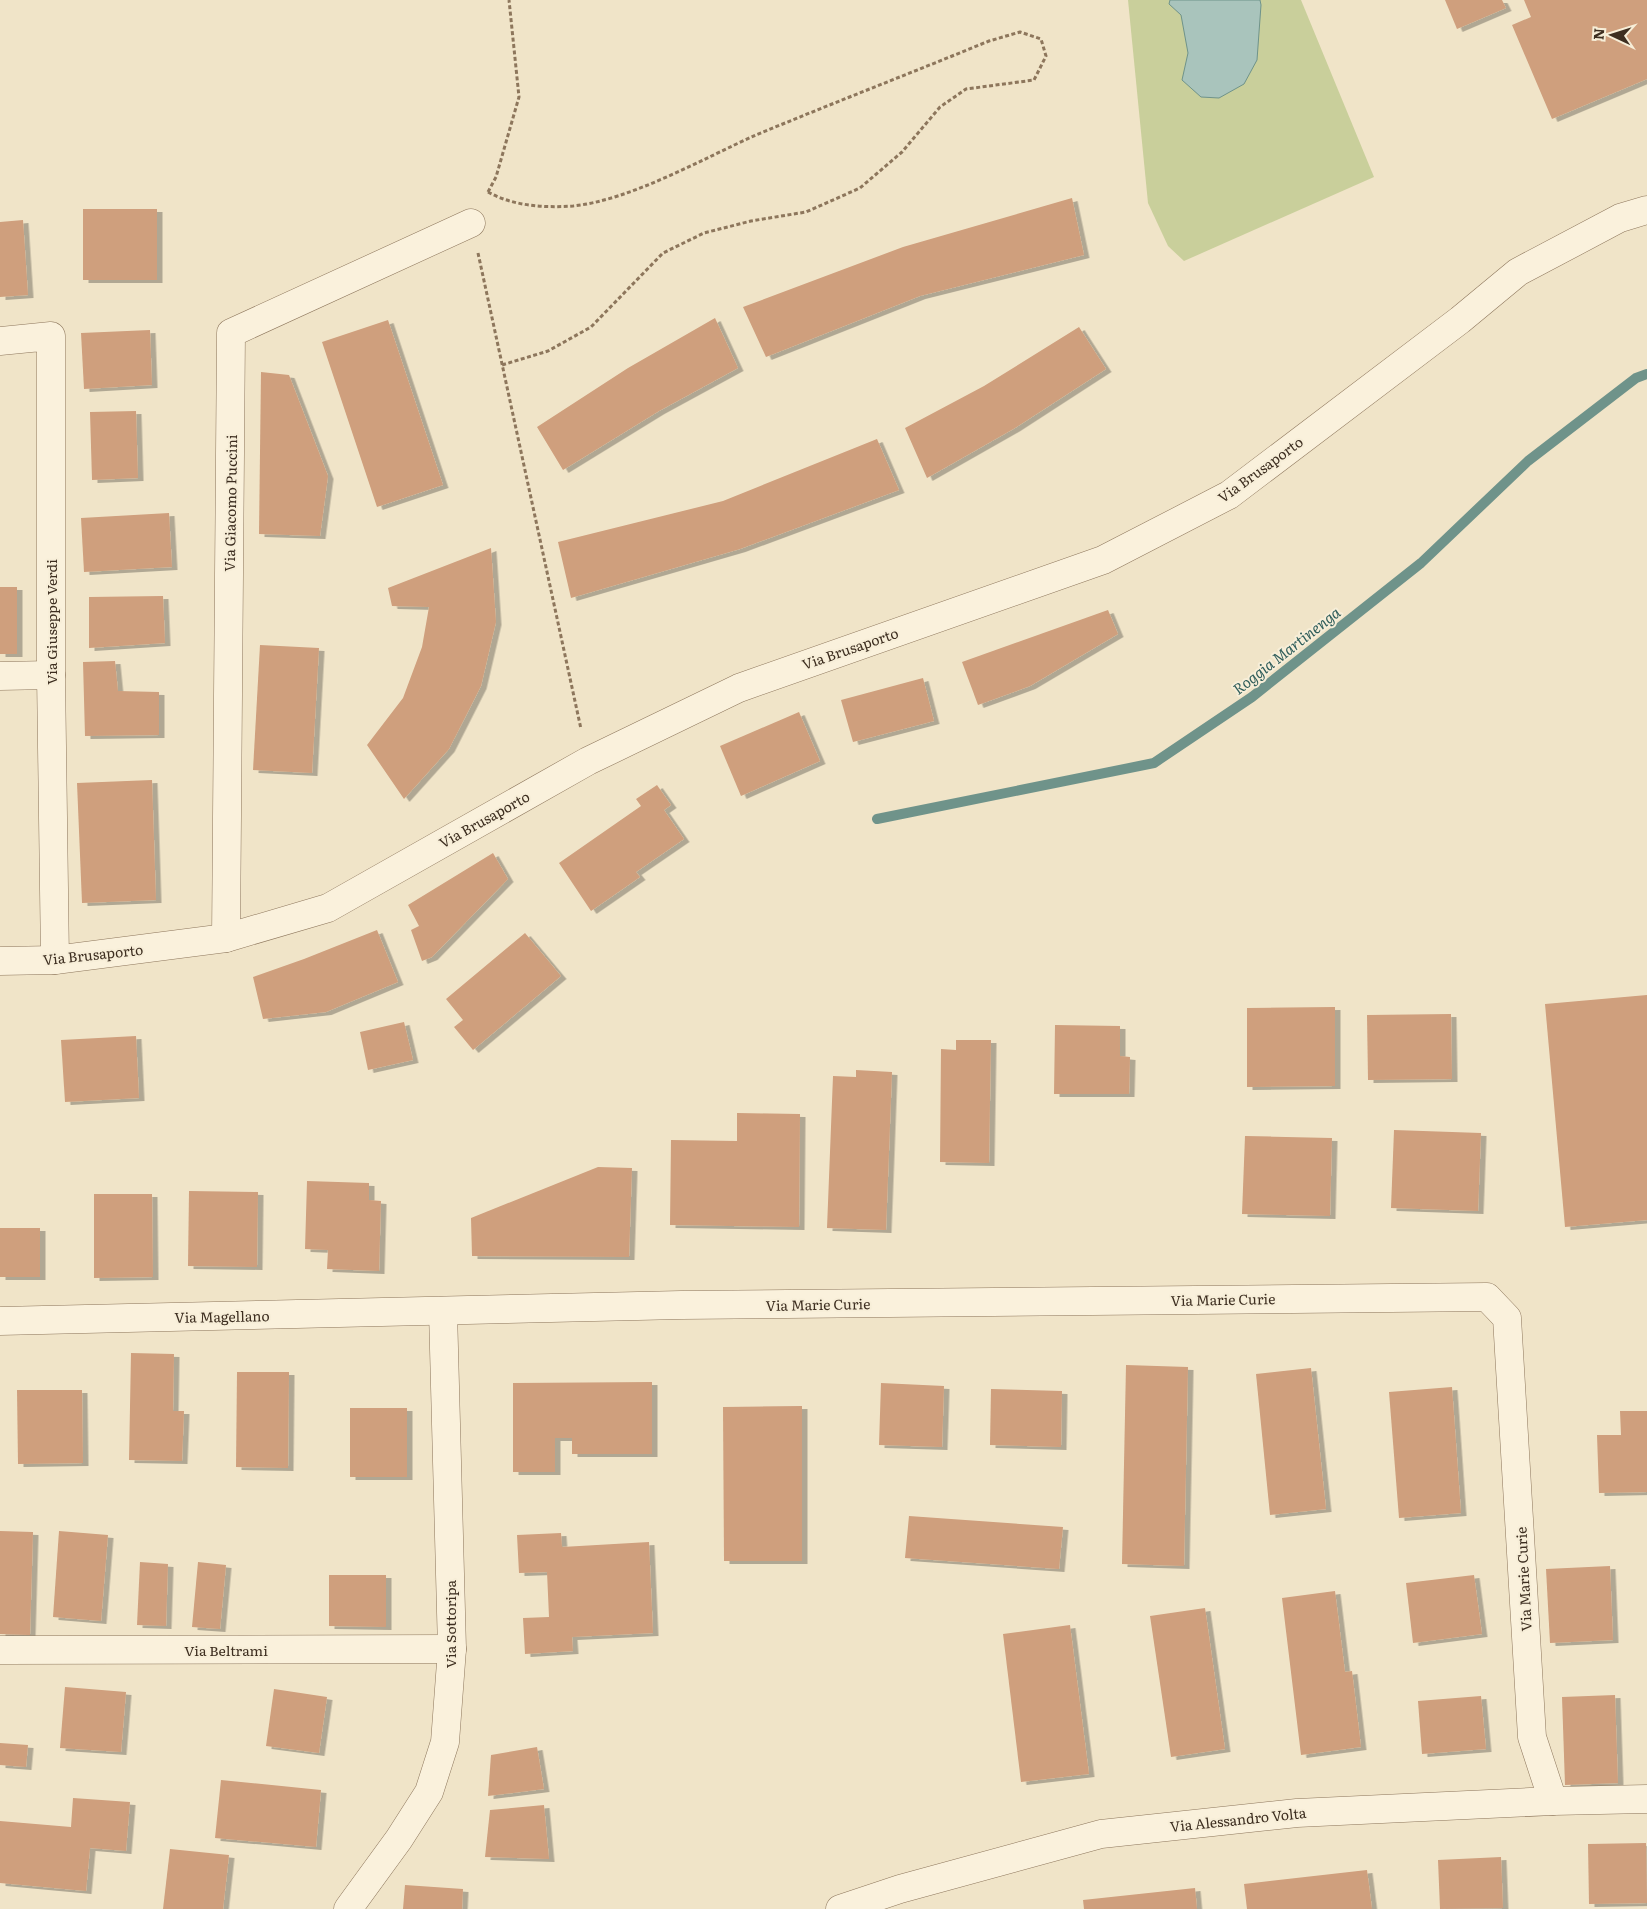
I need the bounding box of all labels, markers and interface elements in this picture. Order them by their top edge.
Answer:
north arrow [1587,10,1637,60]
text: N [1588,27,1608,41]
street label: Via Brusaporto [1213,431,1307,507]
street label: Via Giacomo Puccini [219,434,241,572]
street label: Via Giuseppe Verdi [41,559,61,685]
water label: Roggia Martinenga [1227,600,1345,699]
street label: Via Brusaporto [799,622,901,674]
street label: Via Brusaporto [435,786,533,852]
street label: Via Brusaporto [42,939,144,969]
street label: Via Marie Curie [1170,1288,1276,1310]
street label: Via Marie Curie [765,1293,871,1315]
street label: Via Magellano [174,1305,270,1327]
street label: Via Marie Curie [1510,1526,1536,1632]
street label: Via Sottoripa [440,1579,460,1668]
street label: Via Beltrami [184,1640,268,1660]
street label: Via Alessandro Volta [1169,1802,1308,1836]

